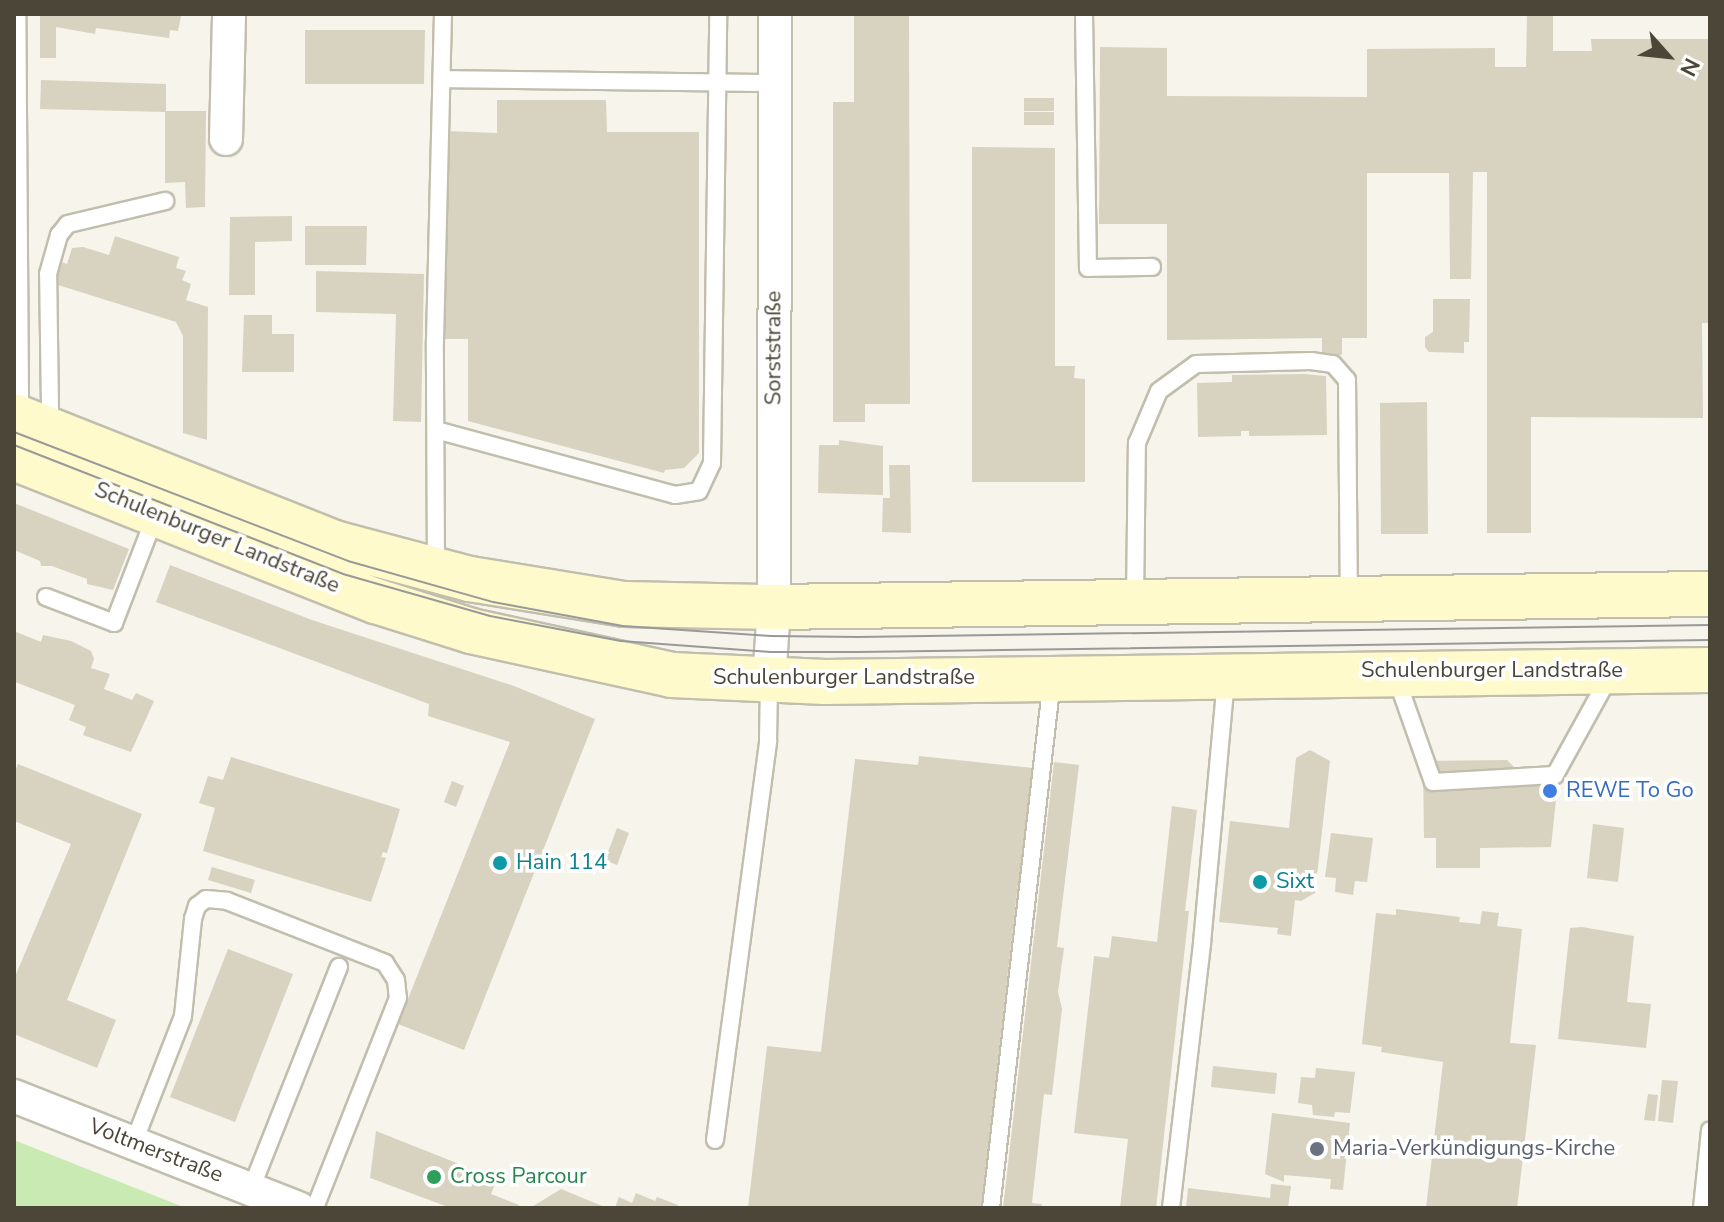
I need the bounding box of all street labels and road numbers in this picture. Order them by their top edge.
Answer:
street label: Sorststraße [761,291,787,405]
street label: Schulenburger Landstraße [91,477,343,599]
street label: Schulenburger Landstraße [1361,658,1623,684]
street label: Schulenburger Landstraße [713,665,975,691]
street label: Voltmerstraße [85,1113,227,1189]

